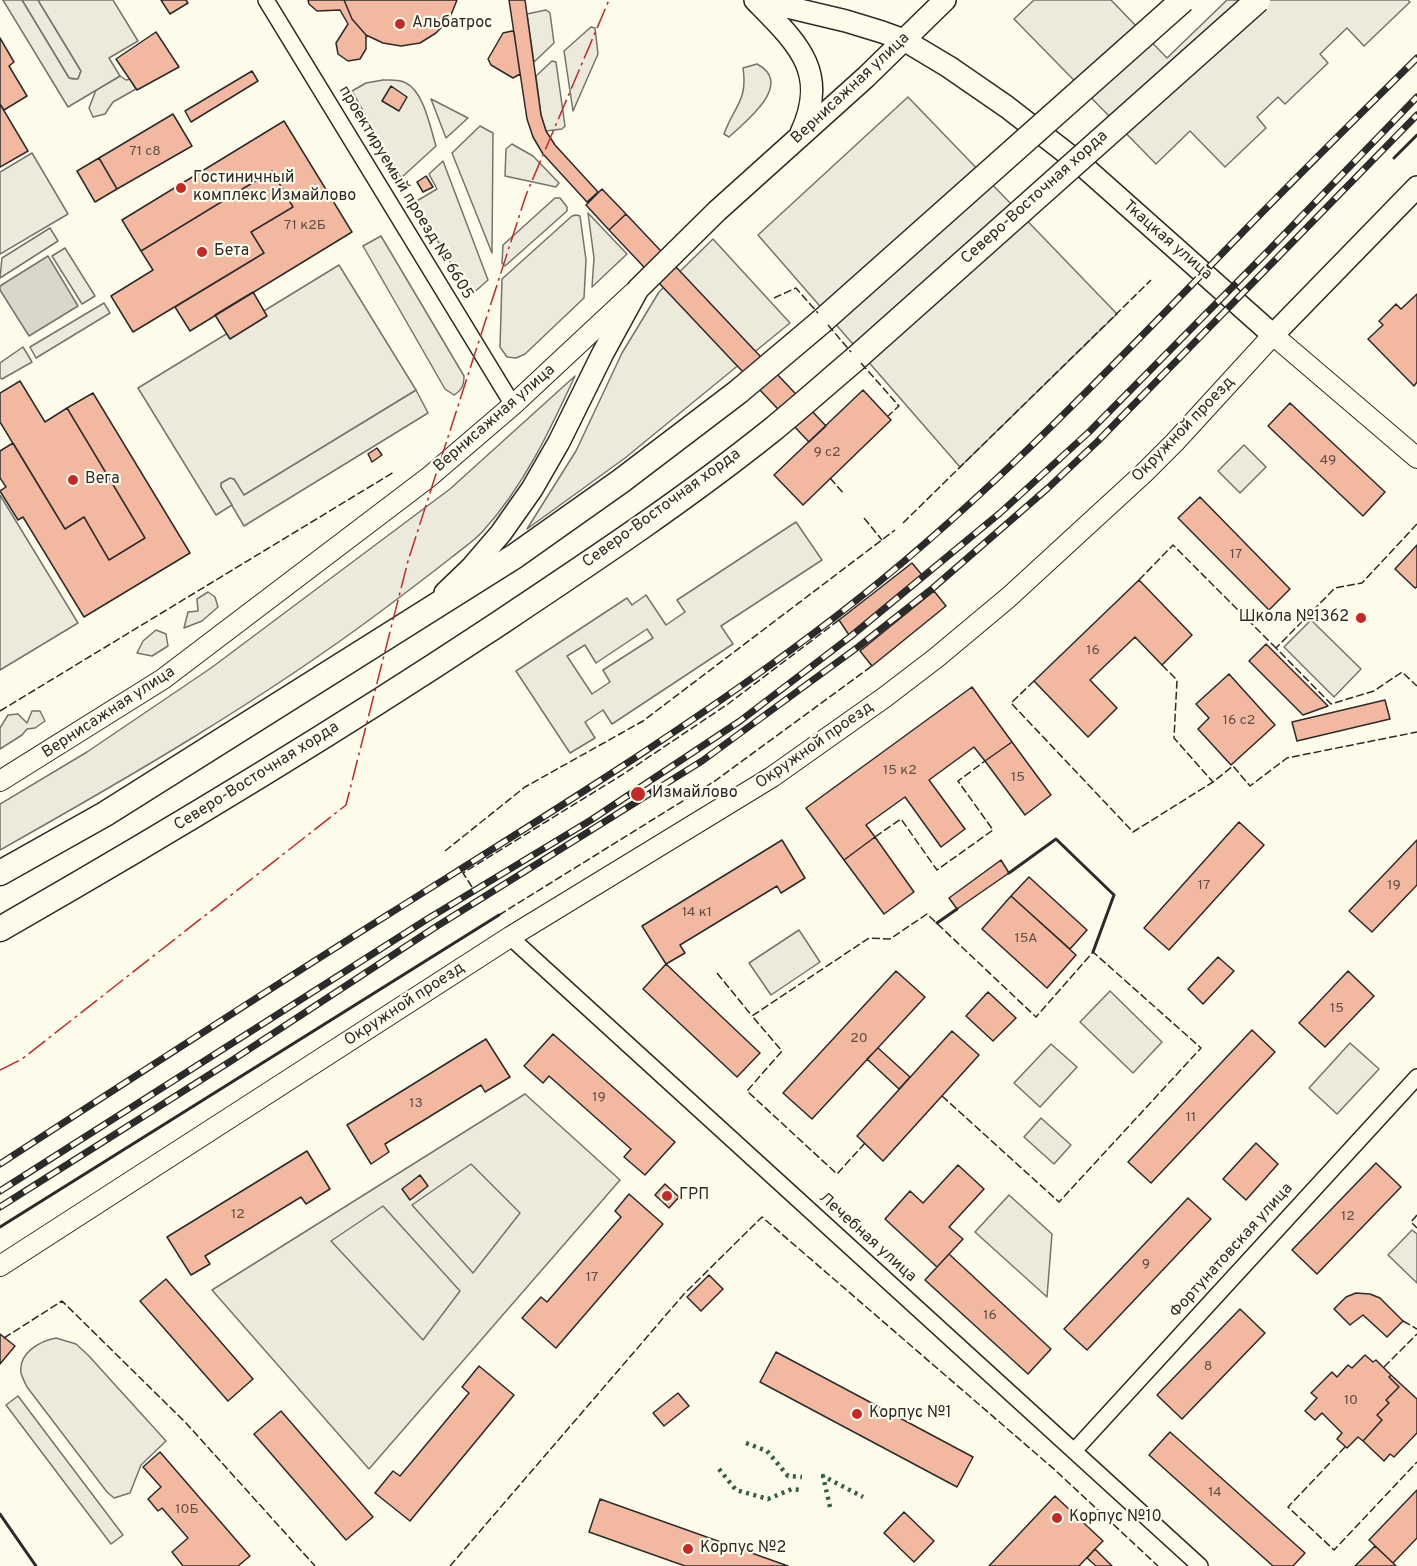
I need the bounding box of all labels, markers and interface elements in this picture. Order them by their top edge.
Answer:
place label: Альбатрос [412,14,492,34]
marker: Альбатрос [393,17,407,31]
street label: Вернисажная улица [788,29,914,149]
street label: проектируемый проезд № 6605 [333,83,477,303]
street label: Северо-Восточная хорда [958,127,1112,269]
house number: 71 с8 [129,144,161,160]
place label: Гостиничный комплекс Измайлово [193,169,356,207]
marker: Гостиничный комплекс Измайлово [174,181,188,195]
street label: Ткацкая улица [1118,197,1216,285]
house number: 71 к2Б [284,218,326,234]
place label: Бета [214,242,249,262]
marker: Бета [195,245,209,259]
street label: Вернисажная улица [430,361,560,477]
street label: Окружной проезд [1129,373,1239,487]
street label: Северо-Восточная хорда [579,445,745,573]
house number: 9 с2 [813,445,841,461]
house number: 49 [1320,453,1336,469]
place label: Вега [85,470,120,490]
marker: Вега [66,473,80,487]
house number: 17 [1230,547,1242,563]
place label: Школа №1362 [1239,608,1349,628]
marker: Школа №1362 [1354,611,1368,625]
house number: 16 [1086,643,1100,659]
street label: Вернисажная улица [39,663,179,763]
street label: Окружной проезд [752,698,878,794]
house number: 16 с2 [1223,713,1255,729]
street label: Северо-Восточная хорда [171,718,343,836]
house number: 15 к2 [883,763,917,779]
house number: 15 [1011,770,1025,786]
place label: Измайлово [652,784,738,804]
marker: Измайлово [629,785,647,803]
house number: 17 [1198,878,1210,894]
house number: 19 [1387,878,1401,894]
house number: 14 к1 [682,905,712,921]
house number: 15А [1014,931,1038,947]
street label: Окружной проезд [341,959,469,1051]
house number: 15 [1330,1001,1344,1017]
house number: 20 [850,1031,868,1047]
house number: 19 [592,1090,606,1106]
house number: 13 [409,1096,423,1112]
house number: 11 [1186,1110,1196,1126]
street label: Фортунатовская улица [1166,1180,1298,1322]
place label: ГРП [679,1186,709,1206]
marker: ГРП [660,1189,674,1203]
street label: Лечебная улица [814,1189,920,1287]
house number: 12 [231,1207,245,1223]
house number: 12 [1341,1209,1355,1225]
house number: 9 [1142,1257,1150,1273]
house number: 17 [586,1270,598,1286]
house number: 16 [983,1308,997,1324]
house number: 8 [1204,1359,1212,1375]
house number: 10 [1344,1393,1358,1409]
place label: Корпус №1 [869,1404,951,1424]
marker: Корпус №1 [850,1407,864,1421]
house number: 14 [1208,1485,1222,1501]
house number: 10Б [175,1502,199,1518]
place label: Корпус №10 [1069,1508,1162,1528]
marker: Корпус №10 [1050,1511,1064,1525]
place label: Корпус №2 [700,1539,786,1559]
marker: Корпус №2 [681,1542,695,1556]

